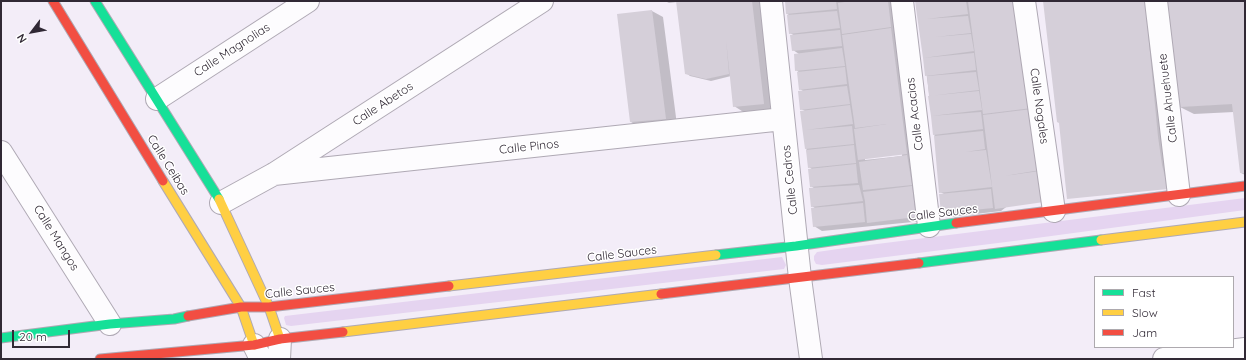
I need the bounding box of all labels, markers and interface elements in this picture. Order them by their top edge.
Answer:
north arrow [12,12,52,52]
street label: Calle Magnolias [191,20,273,80]
text: N [14,31,30,46]
street label: Calle Ahuehuete [1155,52,1181,144]
street label: Calle Nogales [1027,67,1051,145]
street label: Calle Acacias [903,77,927,151]
street label: Calle Abetos [350,79,416,129]
street label: Calle Ceibas [144,132,192,198]
street label: Calle Pinos [498,137,560,157]
street label: Calle Cedros [779,145,801,215]
street label: Calle Mangos [30,202,82,274]
street label: Calle Sauces [907,202,979,224]
street label: Calle Sauces [586,243,658,265]
legend [1094,276,1234,348]
street label: Calle Sauces [264,280,336,302]
text: Fast [1132,285,1156,300]
text: Slow [1132,305,1158,320]
scale bar [14,322,72,348]
text: Jam [1132,325,1157,340]
text: 20 m [19,329,47,344]

